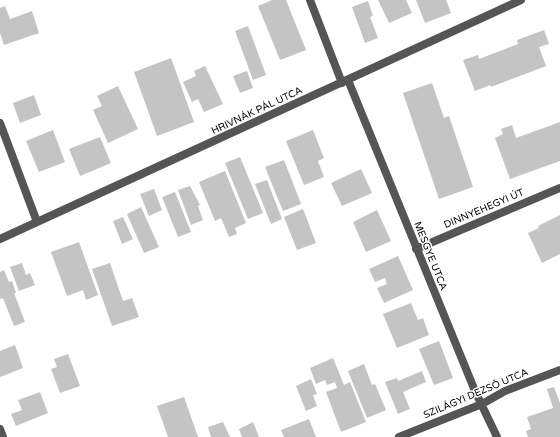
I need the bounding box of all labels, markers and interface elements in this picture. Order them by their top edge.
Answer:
street label: HRIVNÁK PÁL UTCA [210,85,304,137]
street label: DINNYEHEGYI ÚT [442,187,526,231]
street label: MESGYE UTCA [411,220,449,292]
street label: SZILÁGYI DEZSŐ UTCA [422,366,530,422]

